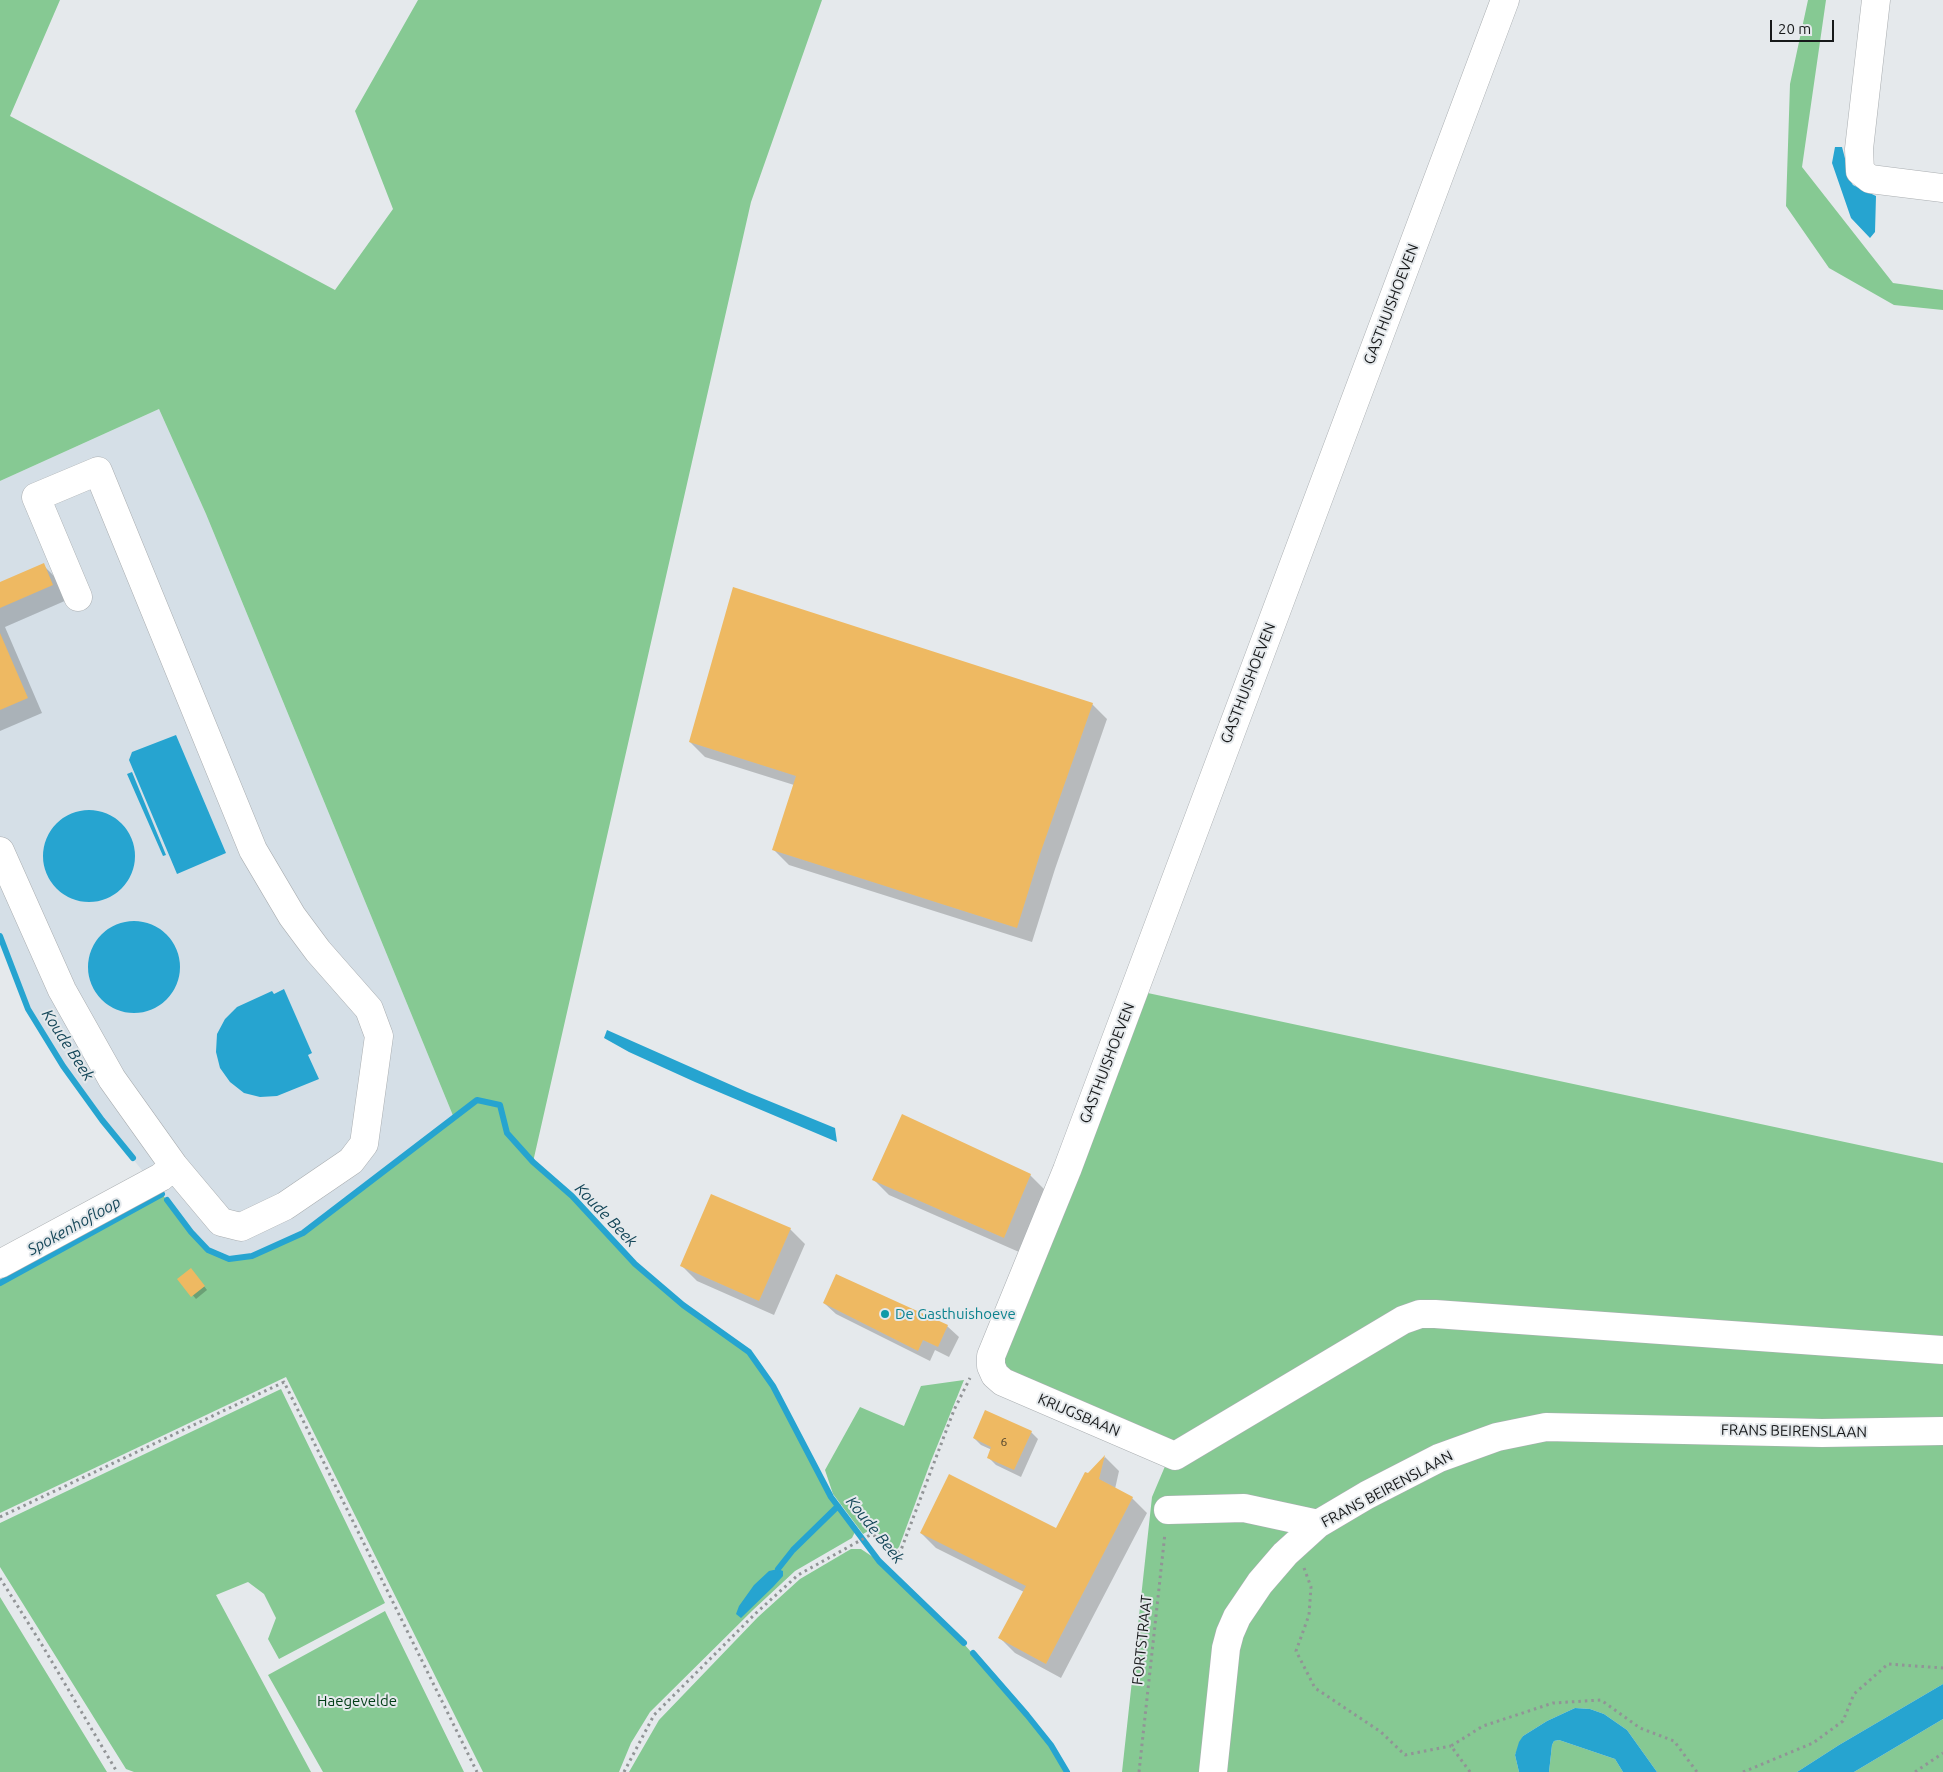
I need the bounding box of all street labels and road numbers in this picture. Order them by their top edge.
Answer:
street label: GASTHUISHOEVEN [1360,241,1422,367]
street label: GASTHUISHOEVEN [1217,620,1279,746]
street label: GASTHUISHOEVEN [1076,1000,1138,1126]
street label: KRIJGSBAAN [1035,1390,1123,1440]
street label: FRANS BEIRENSLAAN [1721,1421,1867,1441]
street label: FRANS BEIRENSLAAN [1318,1447,1456,1531]
street label: FORTSTRAAT [1128,1594,1156,1686]

